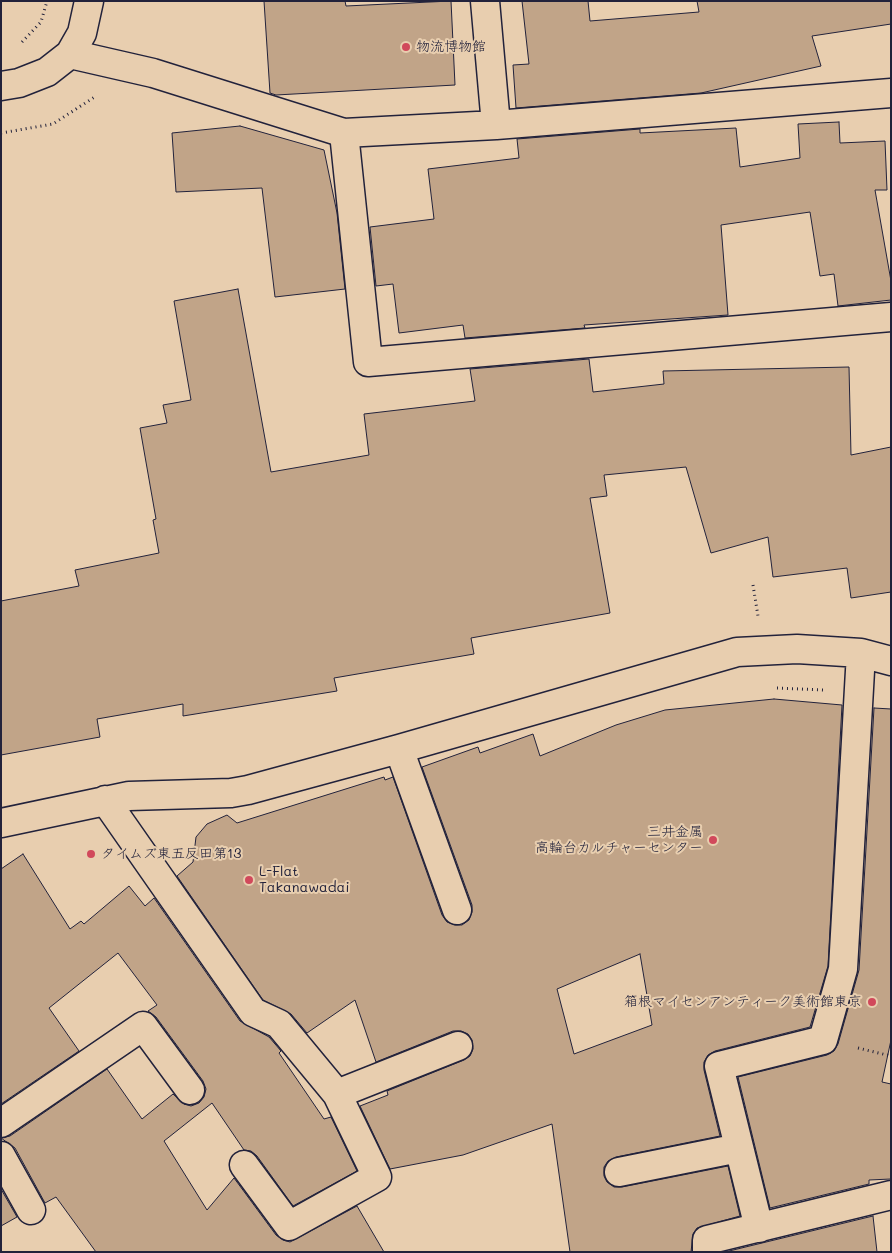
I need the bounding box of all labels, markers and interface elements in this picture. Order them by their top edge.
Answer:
place label: 物流博物館 [416,39,486,55]
marker: 物流博物館 [400,41,412,53]
place label: 三井金属 高輪台カルチャーセンター [535,824,703,856]
marker: 三井金属 高輪台カルチャーセンター [707,834,719,846]
place label: タイムズ東五反田第13 [101,846,241,862]
marker: タイムズ東五反田第13 [85,848,97,860]
place label: L-Flat Takanawadai [259,864,350,896]
marker: L-Flat Takanawadai [243,874,255,886]
place label: 箱根マイセンアンティーク美術館東京 [624,994,862,1010]
marker: 箱根マイセンアンティーク美術館東京 [866,996,878,1008]

